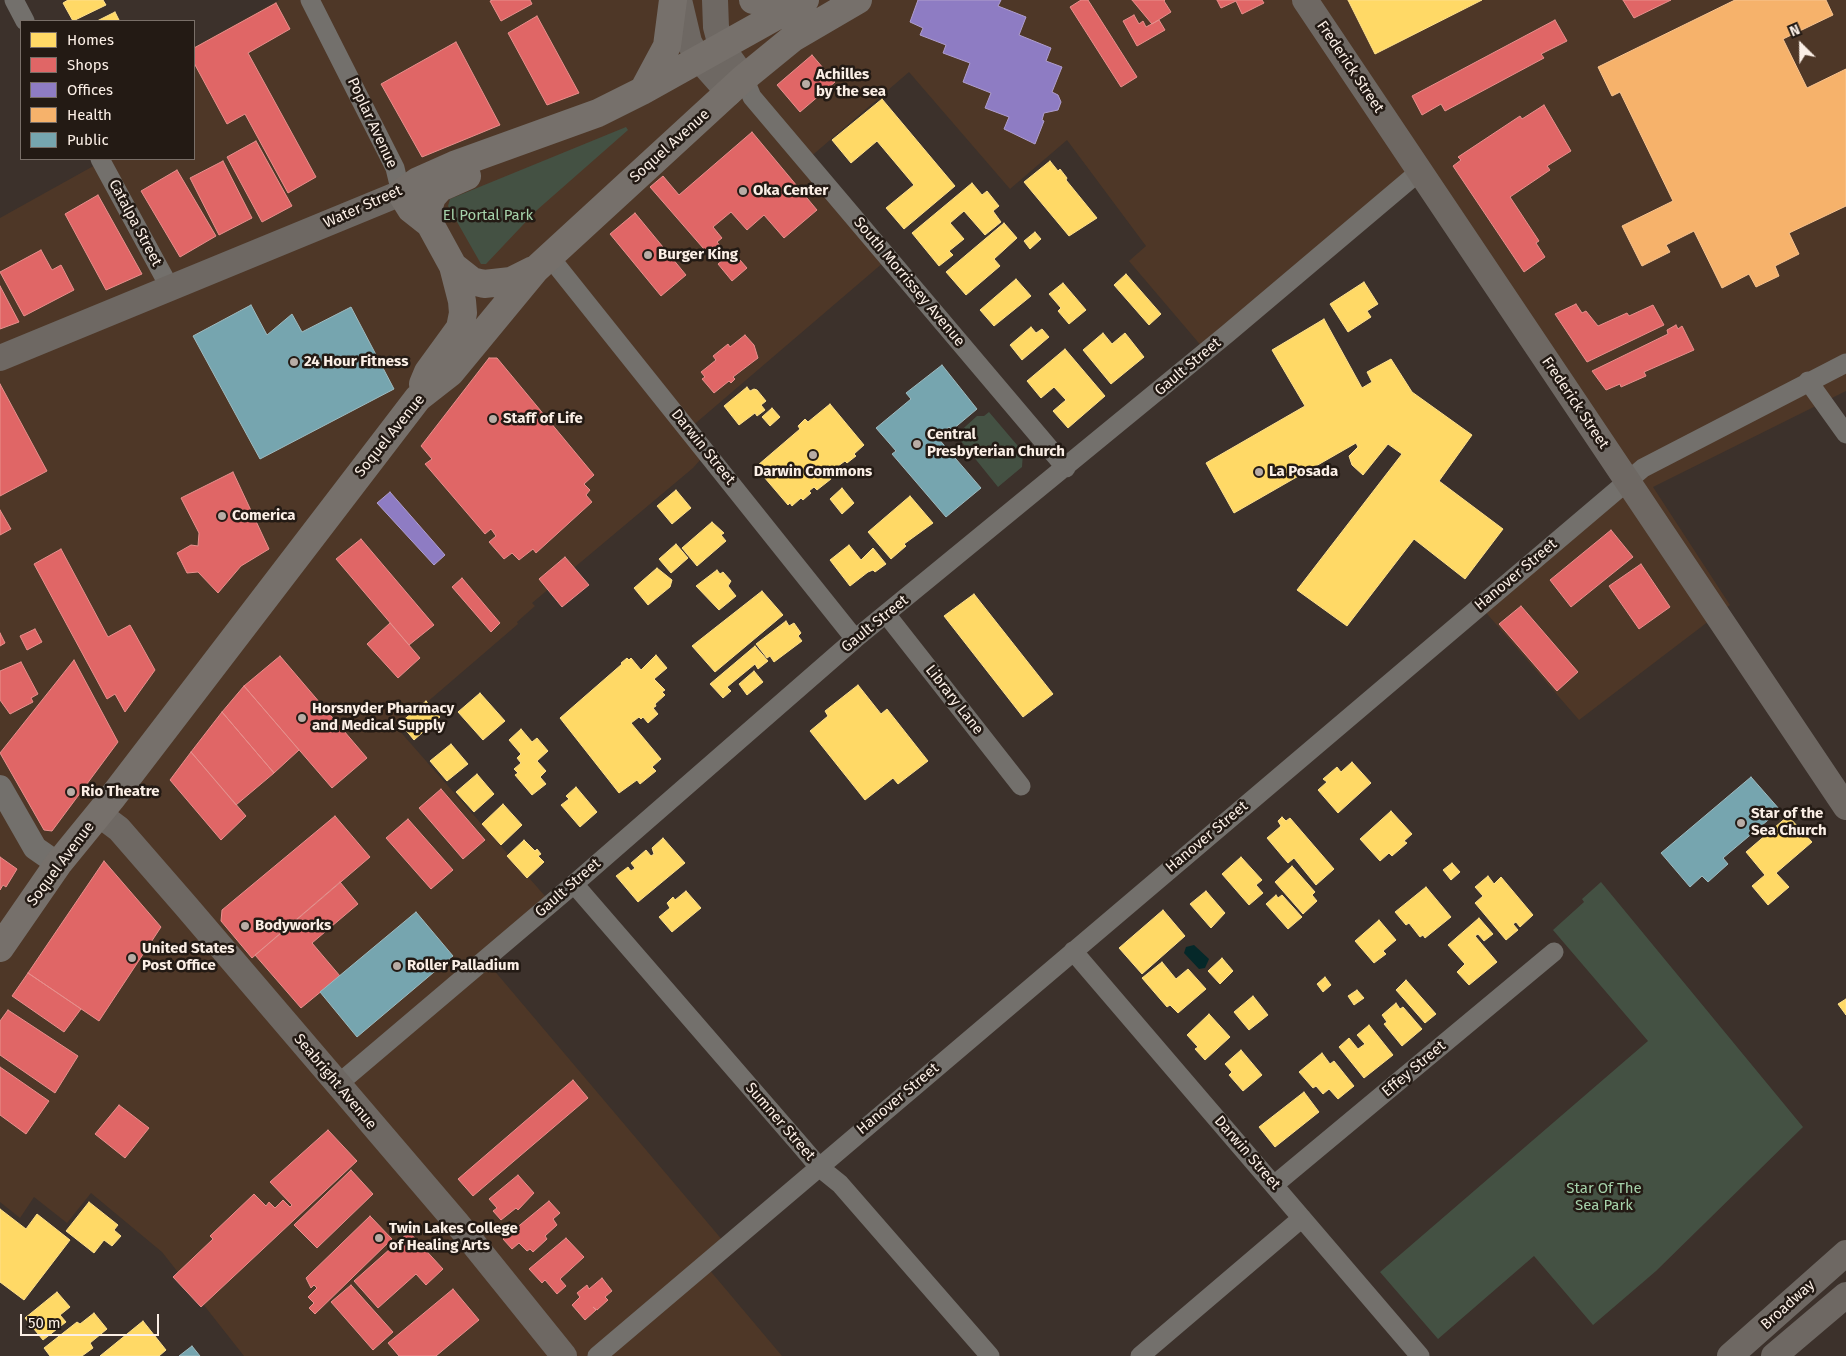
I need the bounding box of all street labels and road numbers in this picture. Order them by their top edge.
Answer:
street label: Frederick Street [1313,18,1387,116]
street label: Poplar Avenue [343,75,401,171]
street label: Soquel Avenue [626,106,714,186]
street label: Catalpa Street [105,177,165,269]
street label: Water Street [321,182,405,232]
street label: South Morrissey Avenue [850,214,968,350]
street label: Gault Street [1151,334,1225,400]
street label: Frederick Street [1538,354,1612,452]
street label: Soquel Avenue [351,391,429,481]
street label: Darwin Street [667,406,739,488]
street label: Hanover Street [1471,535,1561,615]
street label: Gault Street [838,592,912,656]
street label: Library Lane [921,662,987,738]
street label: Hanover Street [1162,797,1252,877]
street label: Soquel Avenue [23,818,99,910]
street label: Gault Street [532,855,604,921]
street label: Seabright Avenue [290,1031,380,1133]
street label: Effey Street [1378,1037,1450,1101]
street label: Hanover Street [853,1059,943,1139]
street label: Sumner Street [741,1079,819,1165]
street label: Darwin Street [1210,1112,1284,1194]
street label: Broadway [1757,1276,1819,1334]

